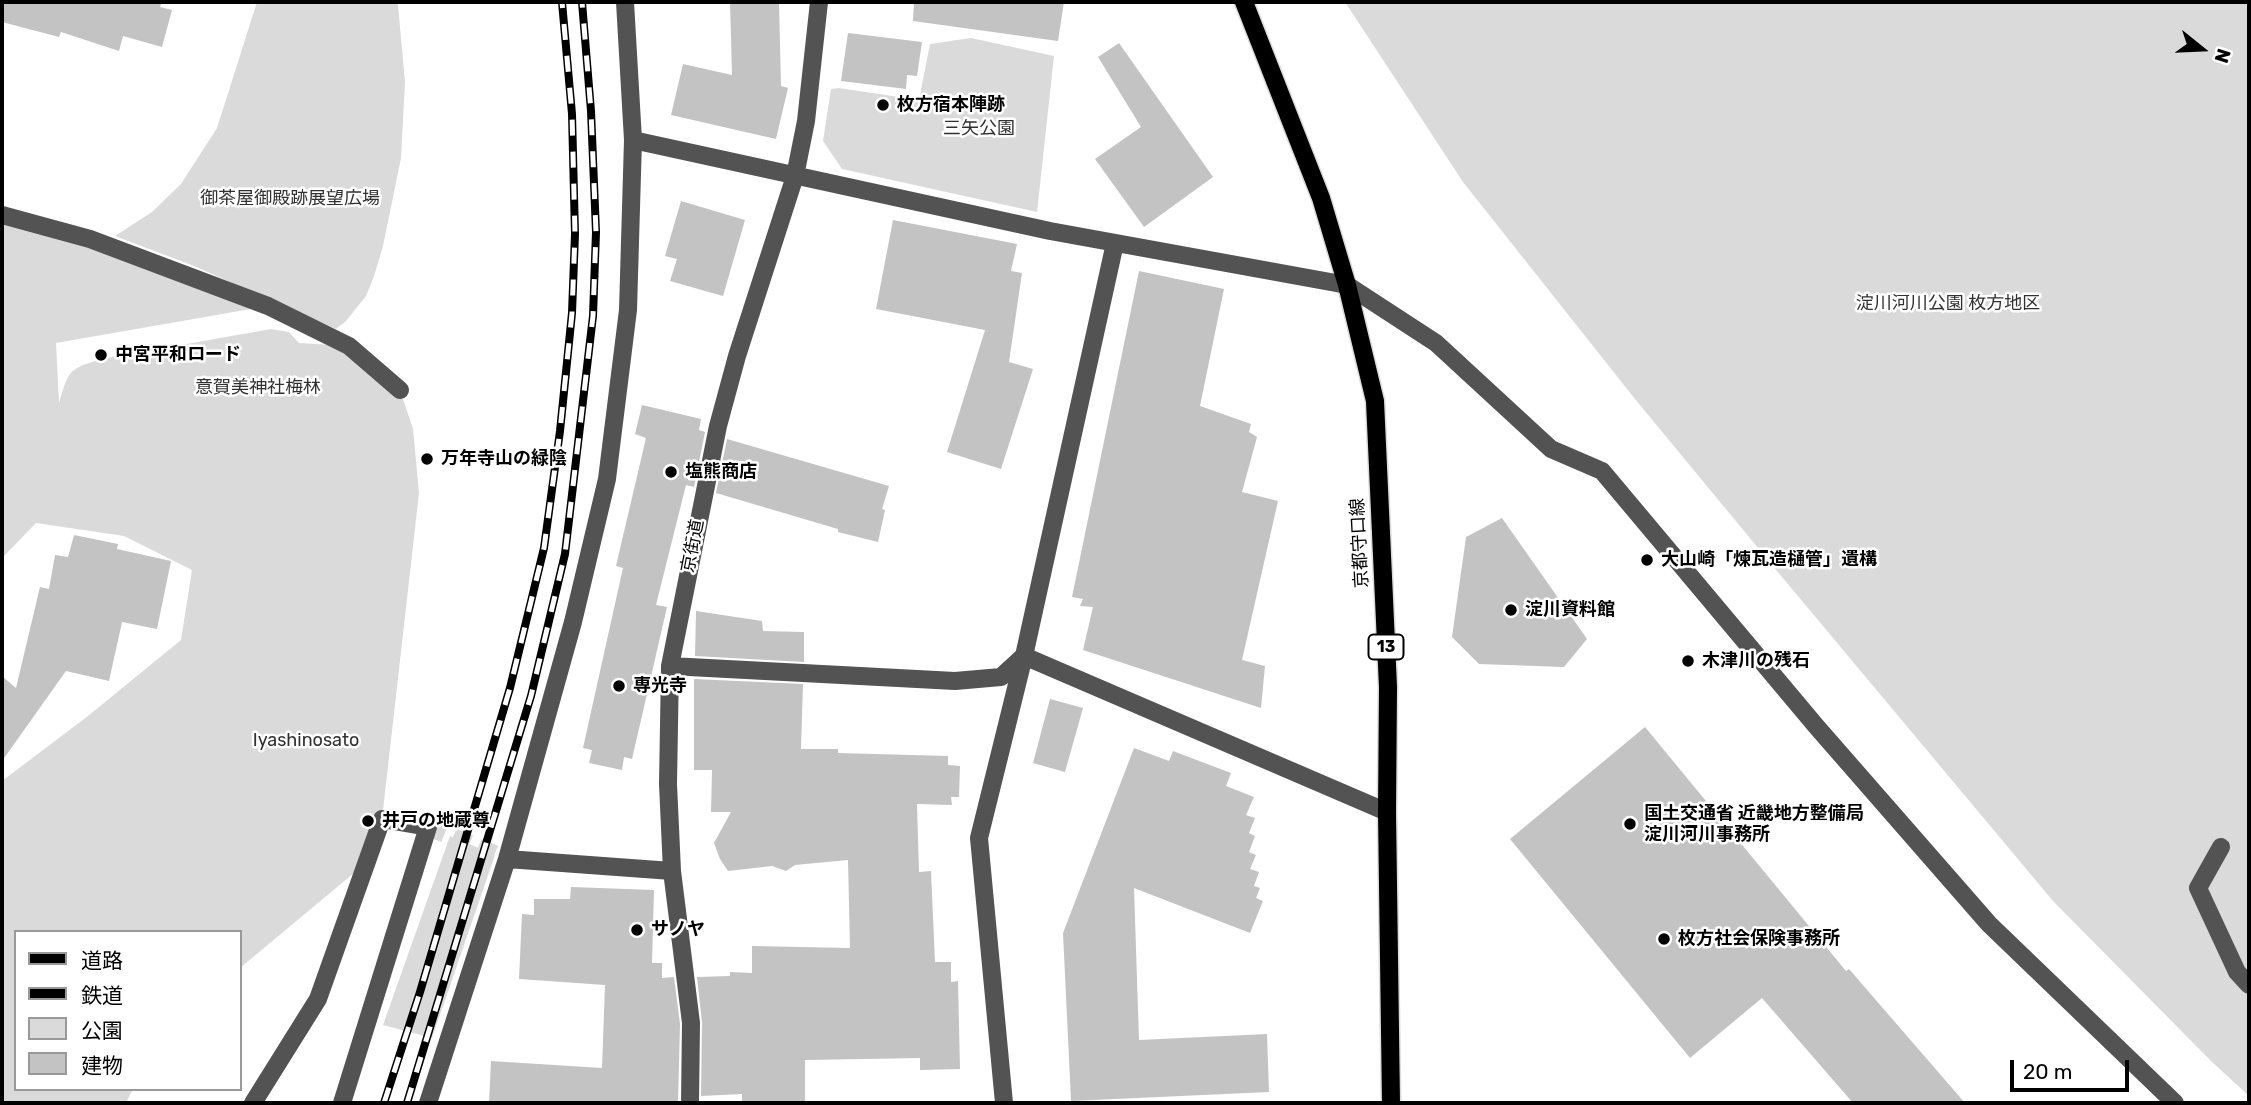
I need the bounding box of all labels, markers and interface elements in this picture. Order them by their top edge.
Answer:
north arrow [2167,14,2237,84]
text: N [2209,46,2235,66]
place label: 枚方宿本陣跡 [897,94,1005,116]
marker: 枚方宿本陣跡 [875,97,891,113]
park label: 三矢公園 [943,118,1015,140]
park label: 御茶屋御殿跡展望広場 [200,188,380,210]
park label: 淀川河川公園 枚方地区 [1856,293,2040,315]
place label: 中宮平和ロード [115,344,241,366]
marker: 中宮平和ロード [93,347,109,363]
park label: 意賀美神社梅林 [195,377,321,399]
place label: 万年寺山の緑陰 [441,448,567,470]
marker: 万年寺山の緑陰 [419,451,435,467]
place label: 塩熊商店 [685,461,757,483]
marker: 塩熊商店 [663,464,679,480]
street label: 京都守口線 [1347,497,1373,589]
street label: 京街道 [677,517,709,575]
place label: 大山崎「煉瓦造樋管」遺構 [1661,549,1877,571]
marker: 大山崎「煉瓦造樋管」遺構 [1639,552,1655,568]
place label: 淀川資料館 [1525,599,1615,621]
marker: 淀川資料館 [1503,602,1519,618]
road number: 13 [1368,634,1404,660]
place label: 木津川の残石 [1702,650,1810,672]
marker: 木津川の残石 [1680,653,1696,669]
place label: 専光寺 [633,675,687,697]
marker: 専光寺 [611,678,627,694]
park label: Iyashinosato [253,730,359,752]
place label: 国土交通省 近畿地方整備局 淀川河川事務所 [1644,803,1864,846]
place label: 井戸の地蔵尊 [382,810,490,832]
marker: 井戸の地蔵尊 [360,813,376,829]
marker: 国土交通省 近畿地方整備局 淀川河川事務所 [1622,816,1638,832]
place label: サノヤ [651,919,705,941]
marker: サノヤ [629,922,645,938]
place label: 枚方社会保険事務所 [1678,928,1840,950]
legend [14,930,242,1091]
marker: 枚方社会保険事務所 [1656,931,1672,947]
text: 道路 [81,948,123,973]
text: 鉄道 [81,983,123,1008]
text: 公園 [81,1018,123,1043]
scale bar [2013,1046,2132,1090]
text: 建物 [81,1053,123,1078]
text: 20 m [2023,1059,2072,1084]

